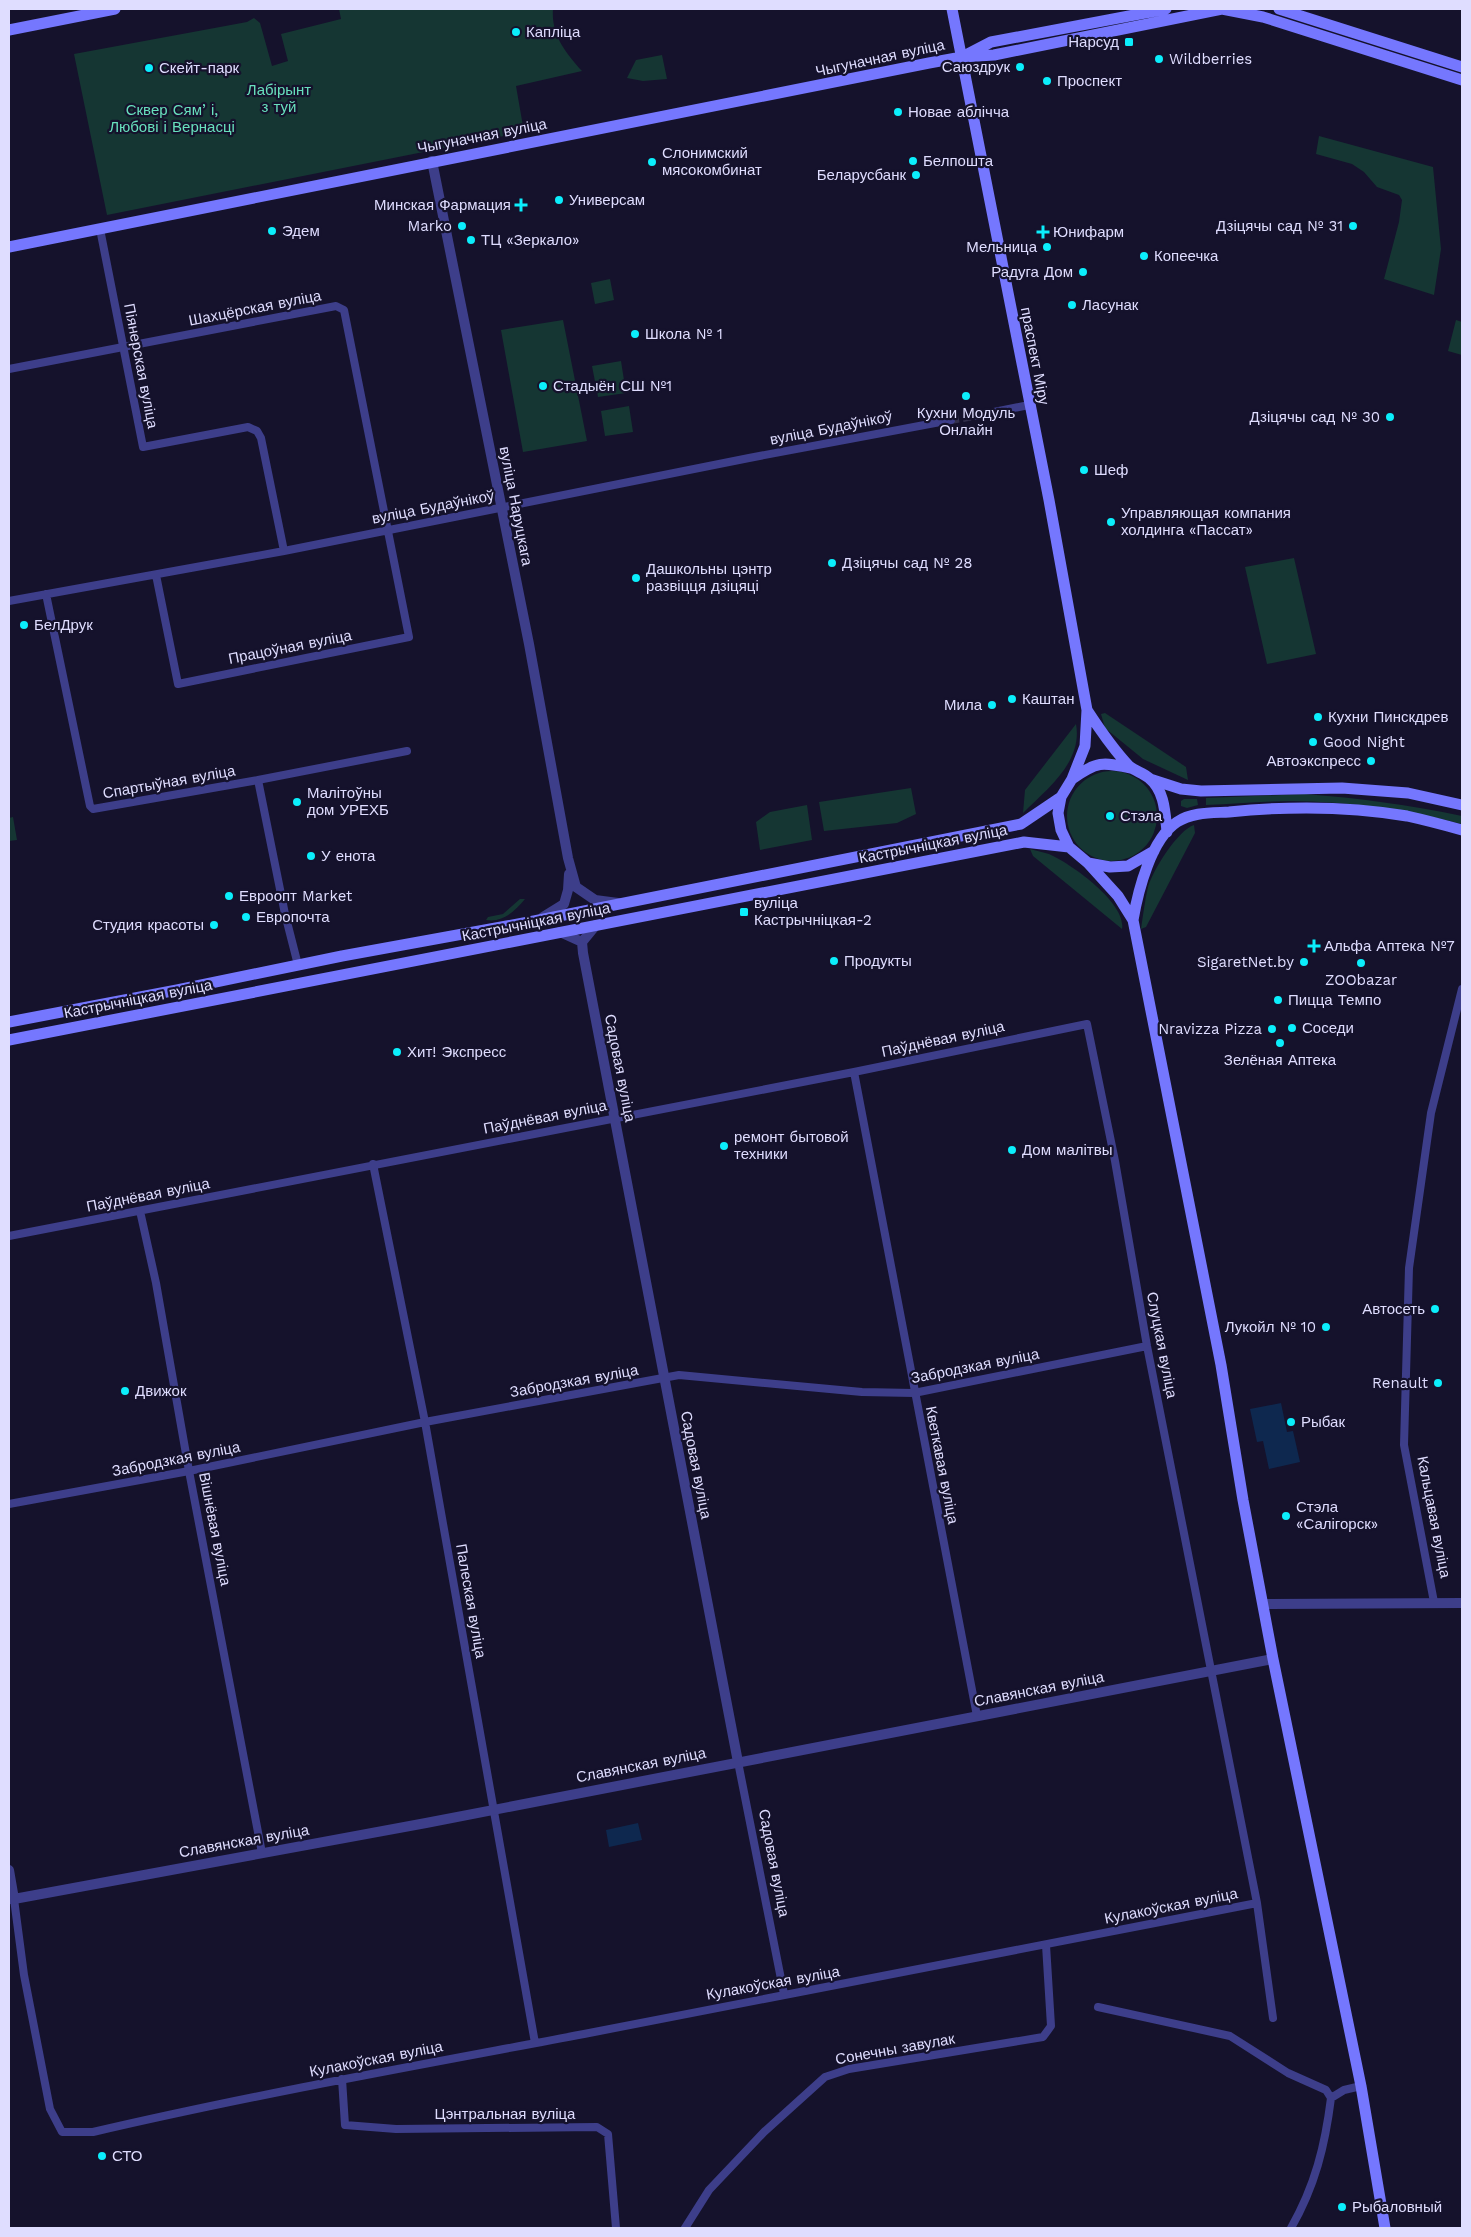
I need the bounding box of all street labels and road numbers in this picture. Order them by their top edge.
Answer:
street label: Чыгуначная вуліца [814,35,947,80]
street label: Чыгуначная вуліца [416,114,549,157]
street label: Шахцёрская вуліца [187,286,323,330]
street label: Піянерская вуліца [120,302,162,431]
street label: праспект Міру [1017,306,1053,407]
street label: вуліца Будаўнікоў [768,407,894,449]
street label: вуліца Наруцкага [496,445,537,568]
street label: вуліца Будаўнікоў [370,486,496,528]
street label: Працоўная вуліца [227,626,354,668]
street label: Спартыўная вуліца [101,761,237,803]
street label: Кастрычніцкая вуліца [857,821,1009,867]
street label: Кастрычніцкая вуліца [460,899,612,945]
street label: Кастрычніцкая вуліца [62,976,214,1022]
street label: Садовая вуліца [601,1012,639,1124]
street label: Паўднёвая вуліца [880,1017,1007,1061]
street label: Паўднёвая вуліца [482,1096,609,1138]
street label: Паўднёвая вуліца [85,1174,212,1216]
street label: Слуцкая вуліца [1143,1290,1181,1400]
street label: Забродзкая вуліца [909,1345,1041,1387]
street label: Забродзкая вуліца [508,1361,640,1401]
street label: Кветкавая вуліца [922,1405,962,1526]
street label: Садовая вуліца [677,1409,715,1521]
street label: Забродзкая вуліца [110,1438,242,1480]
street label: Кальцавая вуліца [1413,1455,1455,1580]
street label: Вішнёвая вуліца [195,1471,235,1588]
street label: Палеская вуліца [452,1542,490,1660]
street label: Славянская вуліца [973,1667,1106,1710]
street label: Славянская вуліца [575,1743,708,1786]
street label: Садовая вуліца [755,1807,793,1919]
street label: Славянская вуліца [177,1821,311,1861]
street label: Кулакоўская вуліца [1103,1884,1240,1928]
street label: Кулакоўская вуліца [705,1962,842,2004]
street label: Сонечны завулак [834,2030,957,2068]
street label: Кулакоўская вуліца [308,2037,445,2081]
street label: Цэнтральная вуліца [435,2105,576,2123]

